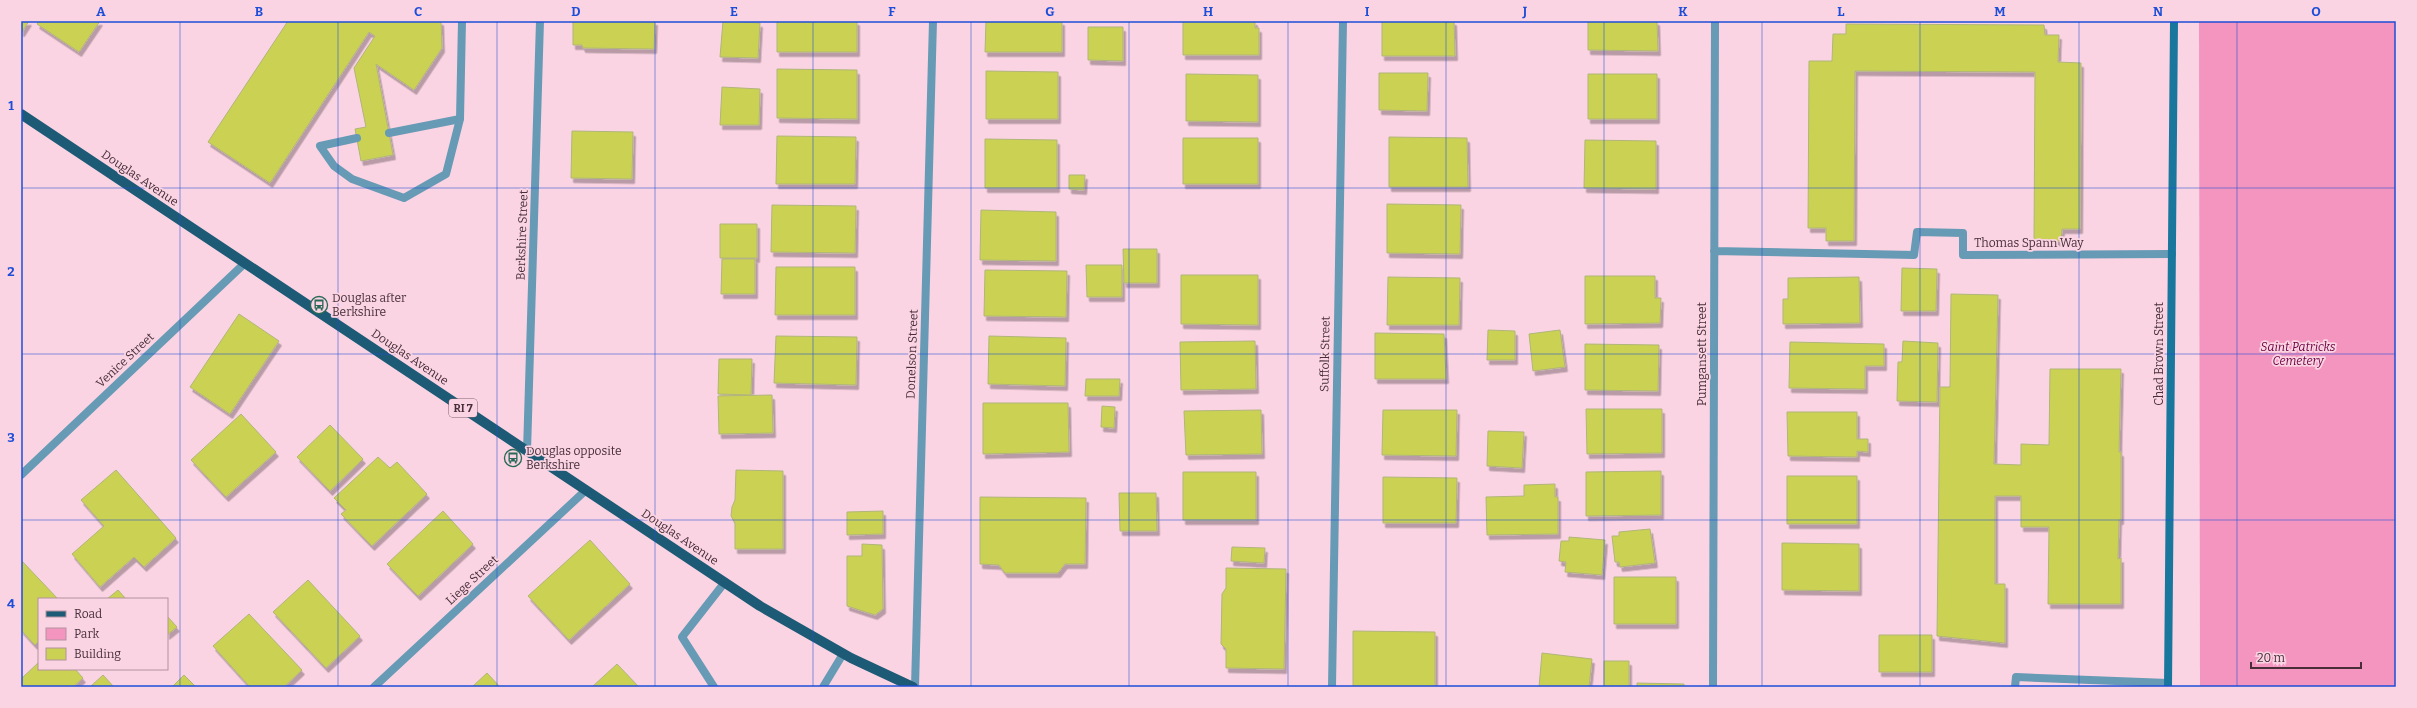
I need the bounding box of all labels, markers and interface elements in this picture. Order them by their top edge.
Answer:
text: A [96,4,106,19]
text: B [255,4,263,19]
text: C [414,4,422,19]
text: D [571,4,581,19]
text: E [730,4,738,19]
text: F [888,4,896,19]
text: G [1045,4,1055,19]
text: H [1203,4,1213,19]
text: I [1365,4,1370,19]
text: J [1522,4,1528,19]
text: K [1678,4,1688,19]
text: L [1837,4,1845,19]
text: M [1994,4,2006,19]
text: N [2153,4,2163,19]
text: O [2311,4,2321,19]
text: 1 [8,98,14,113]
street label: Douglas Avenue [99,147,181,209]
street label: Berkshire Street [513,189,531,280]
street label: Thomas Spann Way [1974,236,2084,250]
text: 2 [7,264,15,279]
place label: Douglas after Berkshire [332,291,407,319]
bus stop icon: Douglas after Berkshire [309,295,329,315]
street label: Pumgansett Street [1695,301,1709,406]
street label: Chad Brown Street [2152,302,2166,406]
street label: Donelson Street [903,308,921,399]
street label: Suffolk Street [1317,315,1333,392]
street label: Douglas Avenue [369,326,451,388]
street label: Venice Street [93,329,157,390]
park label: Saint Patricks Cemetery [2261,340,2336,368]
road number: RI 7 [449,399,477,417]
text: 3 [7,430,15,445]
place label: Douglas opposite Berkshire [526,444,622,472]
bus stop icon: Douglas opposite Berkshire [503,448,523,468]
street label: Douglas Avenue [639,506,721,568]
street label: Liege Street [443,552,501,608]
text: 4 [7,596,15,611]
legend [38,598,168,670]
text: Road [74,607,102,621]
text: Park [74,627,100,641]
scale bar [2251,644,2361,670]
text: Building [74,647,121,661]
text: 20 m [2257,651,2286,665]

